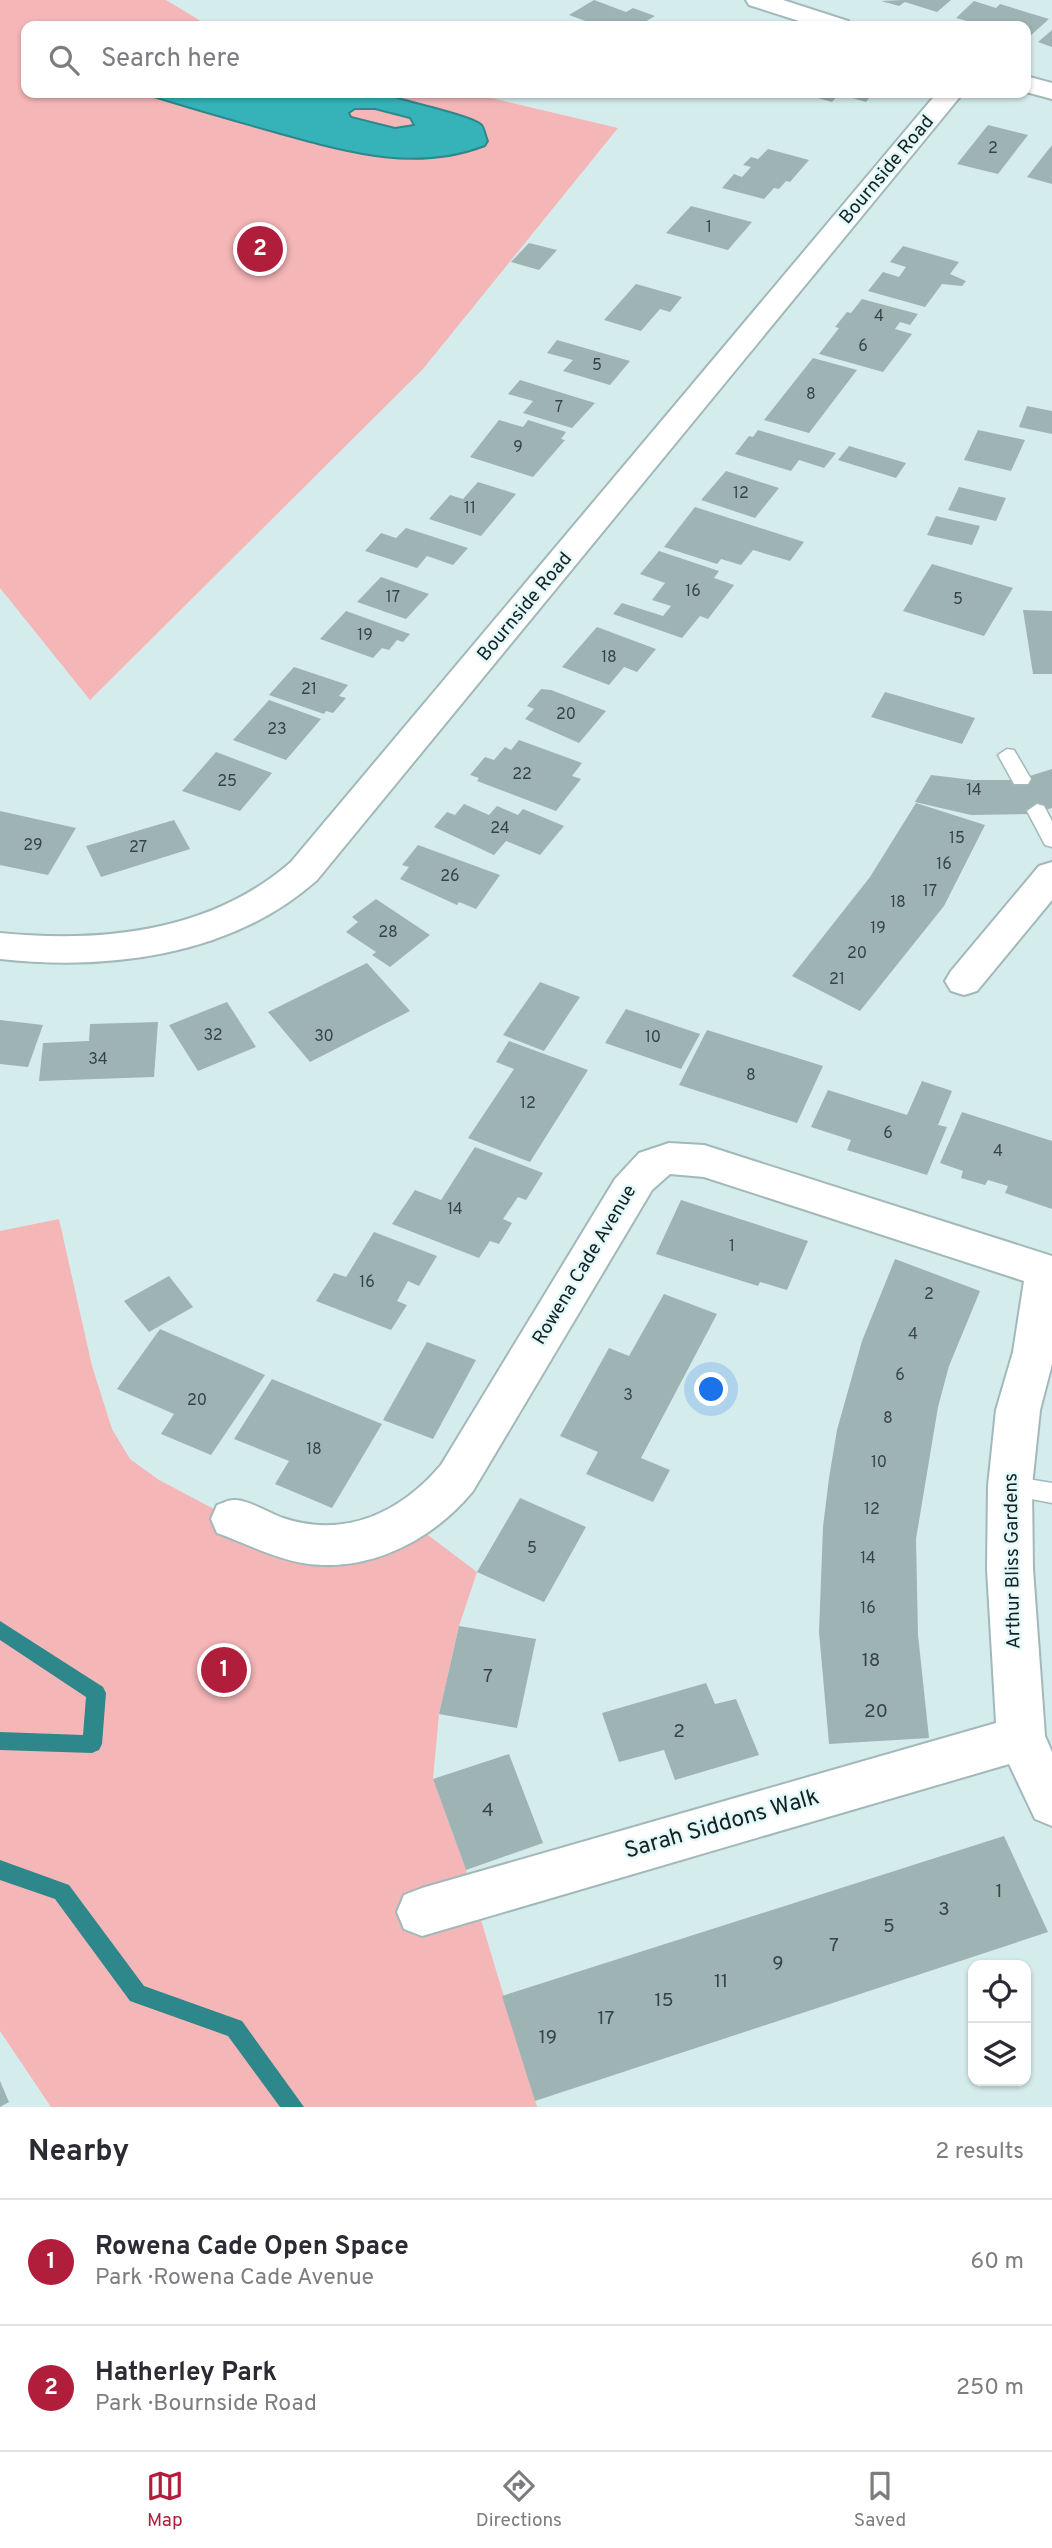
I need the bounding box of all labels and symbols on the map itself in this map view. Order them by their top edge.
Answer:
street label: Bournside Road [834,111,940,229]
house number: 2 [988,139,998,159]
house number: 1 [706,218,712,238]
pin: 2 [237,223,283,275]
house number: 4 [874,307,884,327]
house number: 6 [858,337,868,357]
house number: 5 [592,356,602,376]
house number: 8 [806,385,816,405]
house number: 7 [555,398,563,418]
house number: 9 [513,438,523,458]
house number: 12 [733,484,749,504]
house number: 11 [464,499,476,519]
street label: Bournside Road [472,548,578,666]
house number: 16 [685,582,701,602]
house number: 17 [386,588,400,608]
house number: 5 [953,590,963,610]
house number: 19 [357,626,373,646]
house number: 18 [601,648,617,668]
house number: 21 [301,680,317,700]
house number: 20 [556,705,576,725]
house number: 23 [267,720,287,740]
house number: 22 [512,765,532,785]
house number: 25 [217,772,237,792]
house number: 14 [966,781,982,801]
house number: 24 [490,819,510,839]
house number: 15 [949,829,965,849]
house number: 29 [23,836,43,856]
house number: 27 [129,838,147,858]
house number: 16 [936,855,952,875]
house number: 26 [440,867,460,887]
house number: 17 [923,882,937,902]
house number: 18 [890,893,906,913]
house number: 19 [870,919,886,939]
house number: 28 [378,923,398,943]
house number: 20 [847,944,867,964]
house number: 21 [829,970,845,990]
house number: 32 [203,1026,223,1046]
house number: 30 [314,1027,334,1047]
house number: 10 [645,1028,661,1048]
house number: 34 [88,1050,108,1070]
house number: 8 [746,1066,756,1086]
house number: 12 [520,1094,536,1114]
house number: 6 [883,1124,893,1144]
house number: 4 [993,1142,1003,1162]
street label: Rowena Cade Avenue [528,1181,642,1349]
house number: 14 [447,1200,463,1220]
house number: 1 [729,1237,735,1257]
house number: 16 [359,1273,375,1293]
house number: 2 [924,1285,934,1305]
house number: 4 [908,1325,918,1345]
house number: 6 [895,1366,905,1386]
your location [694,1372,728,1406]
house number: 3 [623,1386,633,1406]
house number: 20 [187,1391,207,1411]
house number: 8 [883,1409,893,1429]
house number: 18 [306,1440,322,1460]
house number: 10 [871,1453,887,1473]
street label: Arthur Bliss Gardens [999,1473,1027,1649]
house number: 12 [864,1500,880,1520]
house number: 5 [527,1539,537,1559]
house number: 14 [860,1549,876,1569]
house number: 16 [860,1599,876,1619]
pin: 1 [201,1644,247,1696]
house number: 18 [862,1649,880,1673]
house number: 7 [483,1665,493,1689]
house number: 20 [864,1700,888,1724]
house number: 2 [673,1720,685,1744]
street label: Sarah Siddons Walk [621,1783,823,1867]
house number: 4 [482,1799,494,1823]
house number: 1 [995,1880,1003,1904]
house number: 3 [938,1898,950,1922]
house number: 5 [883,1915,895,1939]
house number: 7 [829,1934,839,1958]
house number: 9 [772,1952,784,1976]
house number: 11 [714,1970,728,1994]
house number: 15 [655,1989,673,2013]
house number: 17 [598,2007,615,2031]
house number: 19 [539,2026,557,2050]

